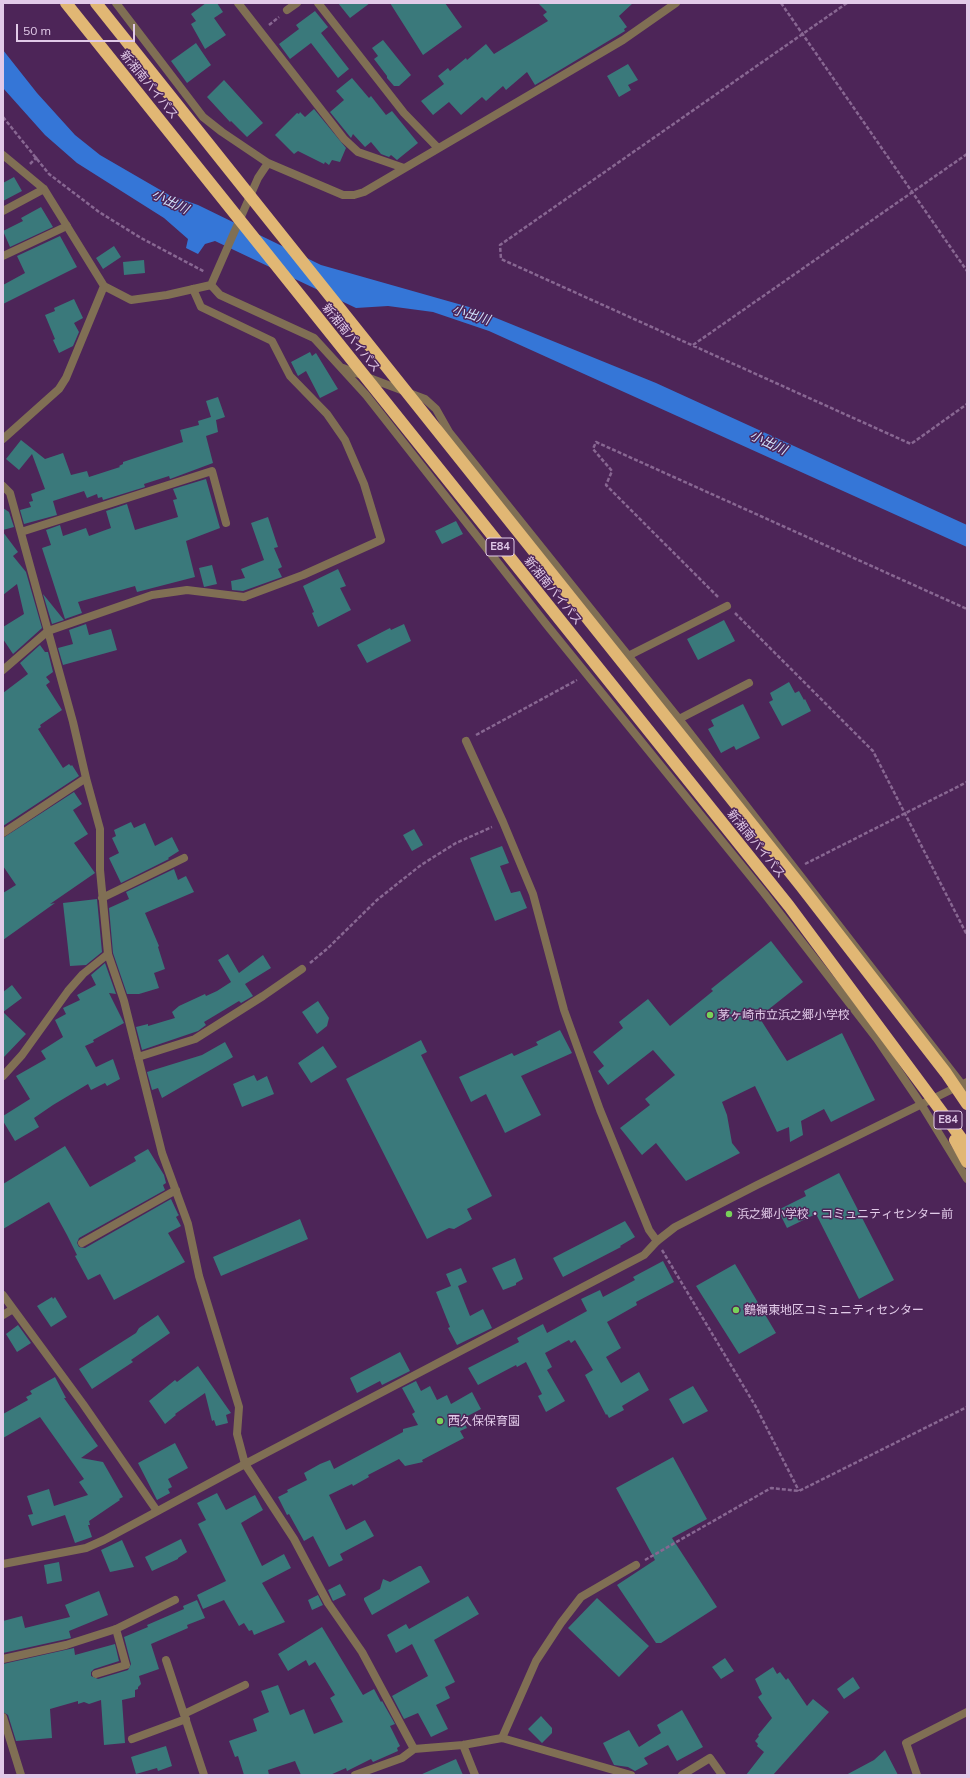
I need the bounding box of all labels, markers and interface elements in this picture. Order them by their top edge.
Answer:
scale bar [18,16,137,42]
text: 50 m [23,23,51,38]
street label: 新湘南バイパス [117,48,181,122]
water label: 小出川 [149,186,191,218]
street label: 新湘南バイパス [319,301,383,375]
water label: 小出川 [450,302,492,328]
water label: 小出川 [747,428,789,458]
road number: E84 [486,538,514,556]
street label: 新湘南バイパス [521,554,585,628]
street label: 新湘南バイパス [724,807,788,881]
place label: 茅ヶ崎市立浜之郷小学校 [718,1008,850,1022]
marker: 茅ヶ崎市立浜之郷小学校 [705,1010,715,1020]
road number: E84 [934,1111,962,1129]
place label: 浜之郷小学校・コミュニティセンター前 [737,1207,953,1221]
marker: 浜之郷小学校・コミュニティセンター前 [724,1209,734,1219]
place label: 鶴嶺東地区コミュニティセンター [744,1303,924,1317]
marker: 鶴嶺東地区コミュニティセンター [731,1305,741,1315]
place label: 西久保保育園 [448,1414,520,1428]
marker: 西久保保育園 [435,1416,445,1426]

